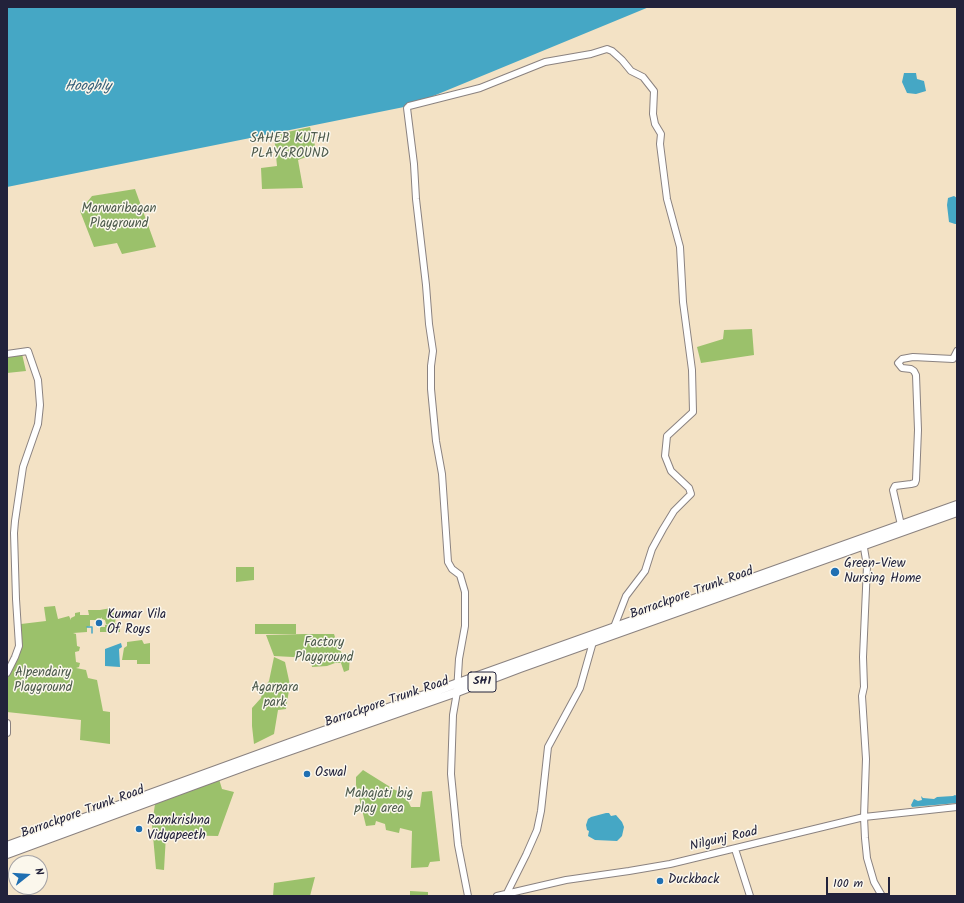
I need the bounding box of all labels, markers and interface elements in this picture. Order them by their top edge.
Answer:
water label: Hooghly [65,80,111,96]
park label: SAHEB KUTHI PLAYGROUND [250,132,330,163]
park label: Marwaribagan Playground [81,202,157,233]
place label: Green-View Nursing Home [844,557,921,588]
street label: Barrackpore Trunk Road [628,564,756,624]
marker: Green-View Nursing Home [829,566,841,578]
place label: Kumar Vila Of Roys [107,608,166,639]
marker: Kumar Vila Of Roys [94,618,104,628]
park label: Factory Playground [295,636,353,667]
park label: Alpendairy Playground [14,666,72,697]
road number: SH1 [468,672,496,692]
street label: Barrackpore Trunk Road [323,674,451,732]
park label: Agarpara park [251,681,299,712]
place label: Oswal [315,766,347,782]
marker: Oswal [302,769,312,779]
street label: Barrackpore Trunk Road [19,783,147,843]
park label: Mahajati big play area [345,787,413,818]
place label: Ramkrishna Vidyapeeth [147,814,210,845]
marker: Ramkrishna Vidyapeeth [134,824,144,834]
street label: Nilgunj Road [689,825,759,855]
north arrow [8,855,48,895]
text: N [29,866,48,878]
scale bar [828,869,892,895]
place label: Duckback [668,873,719,889]
text: 100 m [833,874,863,893]
marker: Duckback [655,876,665,886]

